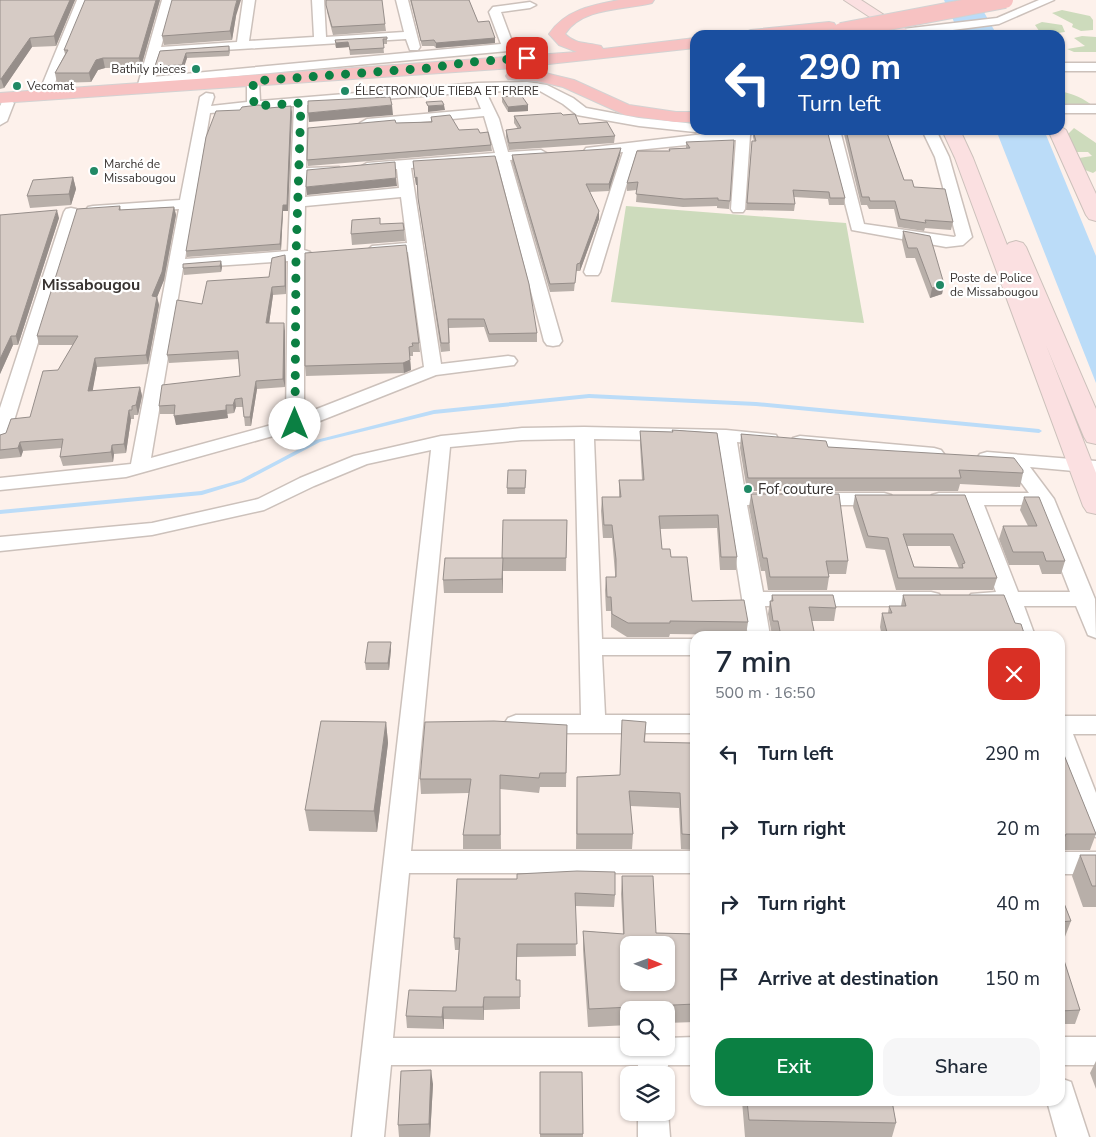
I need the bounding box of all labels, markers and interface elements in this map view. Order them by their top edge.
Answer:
pin [506,37,548,79]
icon: arrive [513,44,541,72]
text: 290 m [798,44,901,91]
icon: left [715,50,780,115]
place label: Bathily pieces [111,61,186,77]
marker: Bathily pieces [190,63,202,75]
place label: Vecomat [26,78,75,94]
marker: Vecomat [11,80,23,92]
place label: ÉLECTRONIQUE TIEBA ET FRERE [355,83,539,99]
marker: ÉLECTRONIQUE TIEBA ET FRERE [339,85,351,97]
text: Turn left [798,89,881,119]
place label: Marché de Missabougou [104,156,176,186]
marker: Marché de Missabougou [88,165,100,177]
place label: Poste de Police de Missabougou [950,270,1038,300]
district label: Missabougou [42,274,140,296]
marker: Poste de Police de Missabougou [934,279,946,291]
position arrow [268,397,320,449]
place label: Fof couture [758,479,834,499]
marker: Fof couture [742,483,754,495]
text: 7 min [715,642,791,683]
button: close [988,648,1040,700]
text: 500 m · 16:50 [715,682,816,704]
icon: left [715,740,743,768]
text: Turn left [758,741,833,767]
text: 290 m [985,741,1040,767]
icon: right [715,815,743,843]
text: Turn right [758,816,845,842]
text: 20 m [996,816,1040,842]
icon: right [715,890,743,918]
text: Turn right [758,891,845,917]
text: 40 m [996,891,1040,917]
north arrow [620,936,675,991]
map controls [620,936,675,1121]
icon: arrive [715,965,743,993]
text: Arrive at destination [758,966,939,992]
text: 150 m [985,966,1040,992]
button: search [620,1001,675,1056]
button: Exit [715,1038,873,1096]
button: Share [883,1038,1040,1096]
button: layers [620,1066,675,1121]

